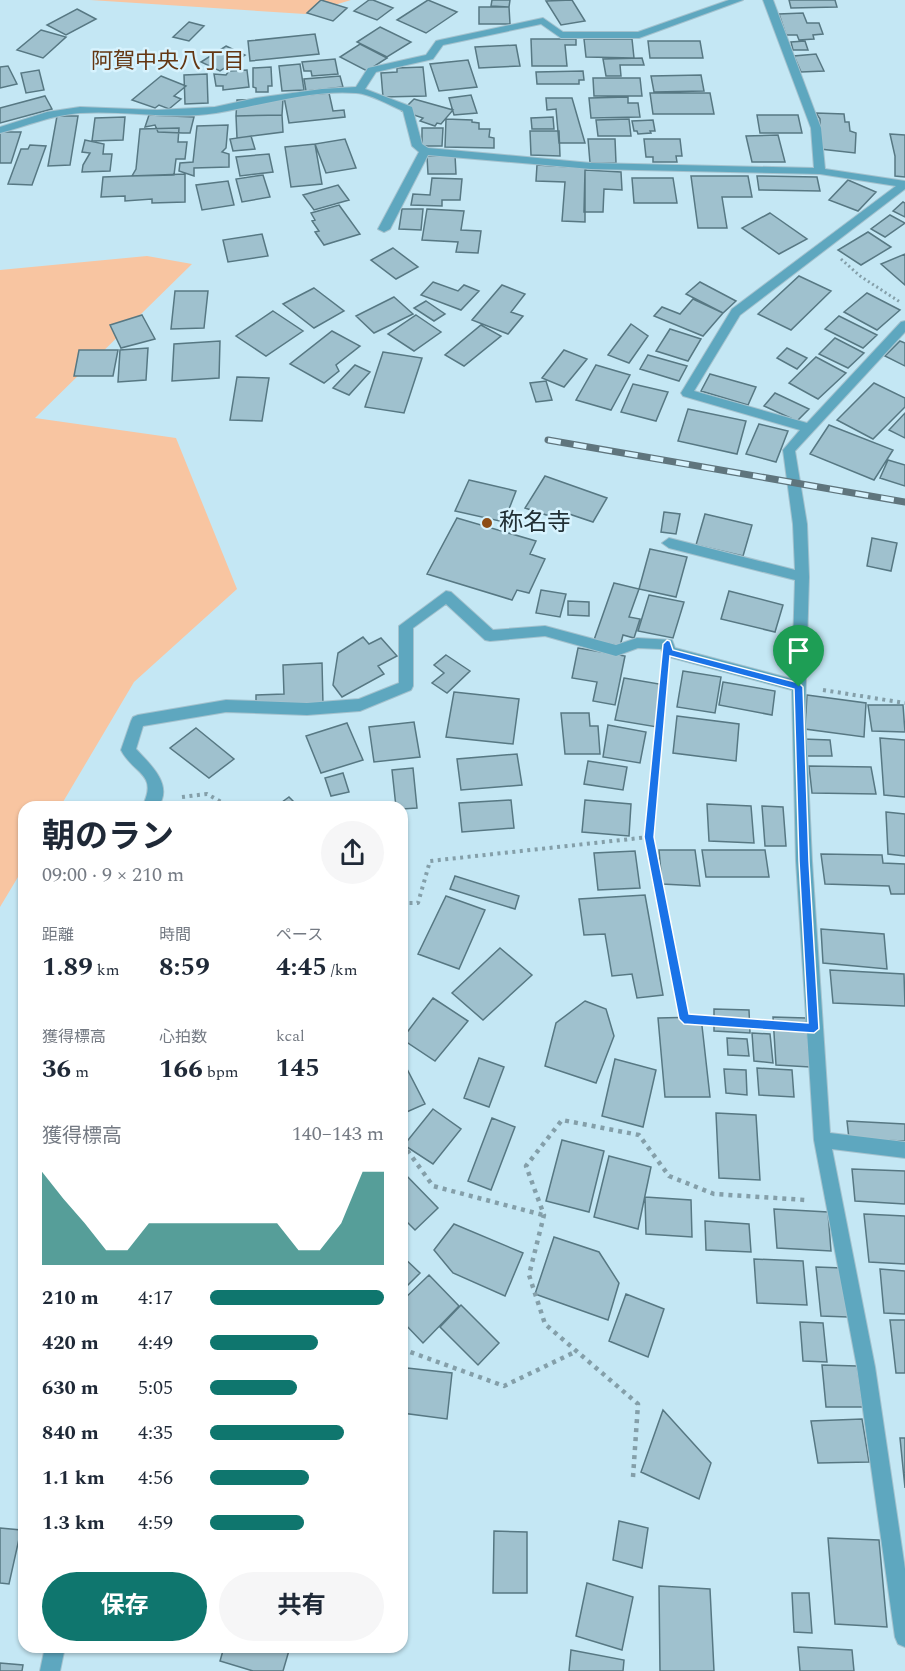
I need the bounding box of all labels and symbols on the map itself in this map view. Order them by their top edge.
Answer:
district label: 阿賀中央八丁目 [91,45,245,78]
place label: 称名寺 [499,505,571,541]
marker: 称名寺 [480,516,494,530]
pin [773,625,824,687]

